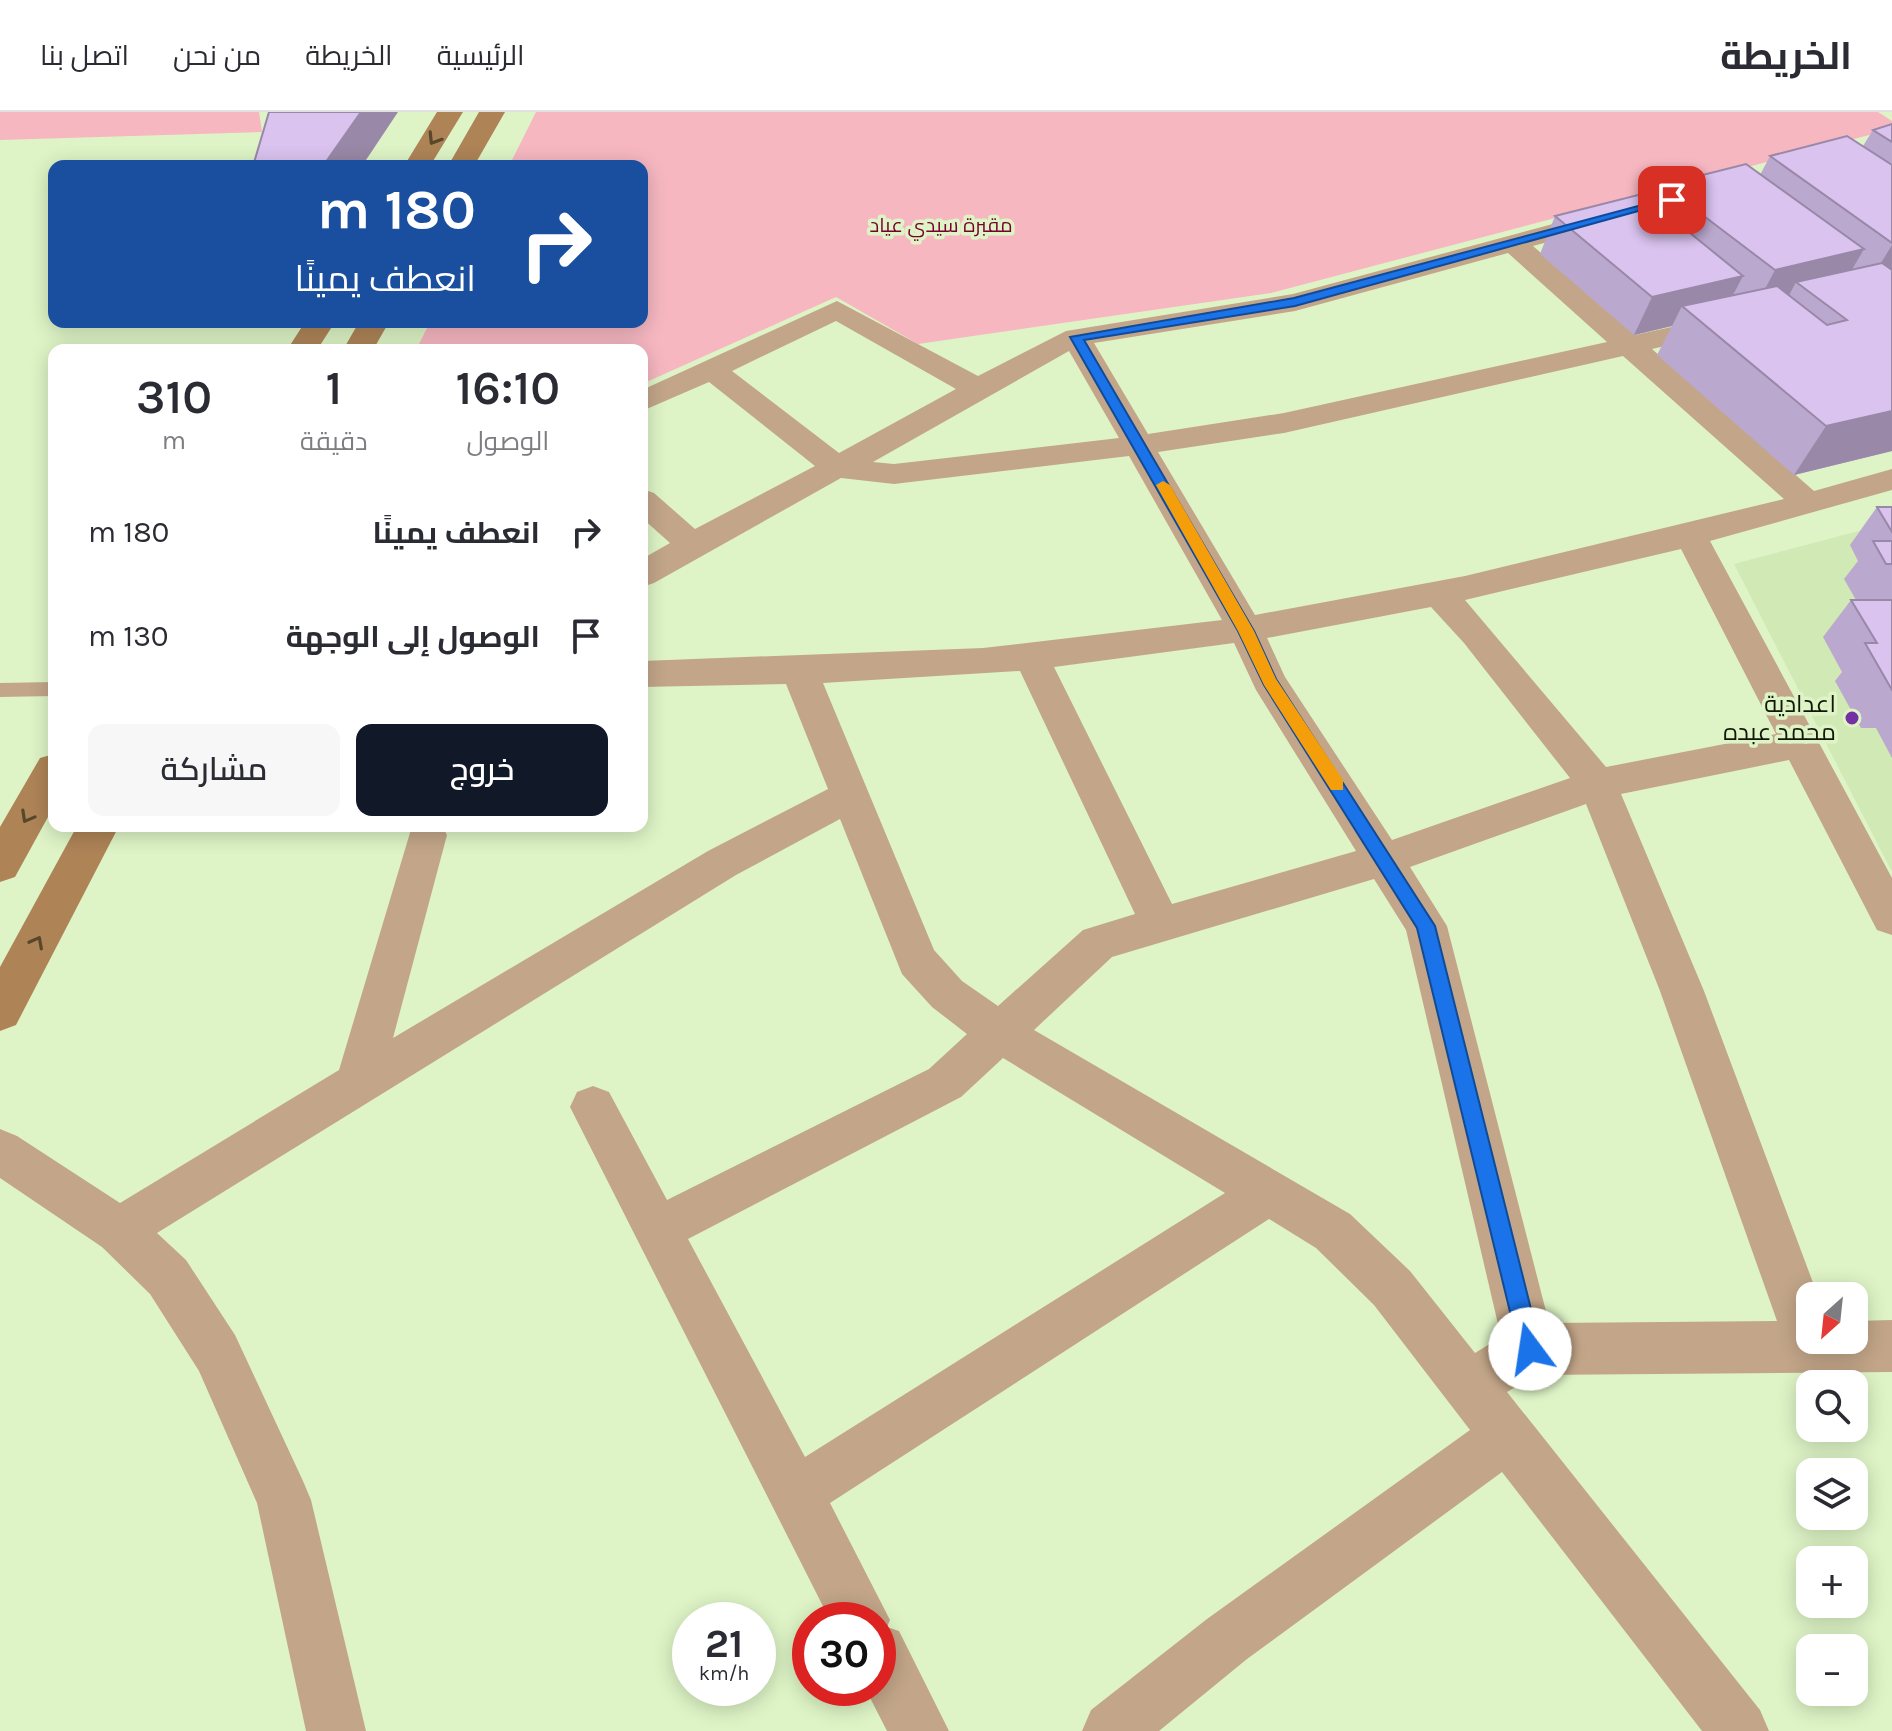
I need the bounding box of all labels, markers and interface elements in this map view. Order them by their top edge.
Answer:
text: الخريطة [1720,34,1852,79]
text: اتصل بنا [40,39,129,72]
text: من نحن [173,39,261,72]
text: الخريطة [305,39,393,72]
text: الرئيسية [437,39,524,72]
one-way arrow [428,130,443,145]
pin [1638,166,1706,234]
text: 180 m [317,177,476,242]
icon: arrive [1650,178,1694,222]
icon: right [504,192,608,296]
park label: مقبرة سيدي عياد [870,214,1013,241]
text: انعطف يمينًا [295,258,476,300]
text: 1 [325,360,342,416]
text: 16:10 [456,360,560,416]
text: 310 [136,369,212,425]
text: m [162,425,186,456]
text: دقيقة [300,426,368,457]
text: الوصول [466,426,549,457]
icon: right [564,510,608,554]
text: 180 m [88,514,169,550]
text: انعطف يمينًا [372,515,540,551]
icon: arrive [564,614,608,658]
text: 130 m [88,618,169,654]
text: الوصول إلى الوجهة [286,619,540,655]
place label: اعدادية محمد عبده [1723,690,1836,746]
marker: اعدادية محمد عبده [1843,709,1861,727]
button: مشاركة [88,724,340,816]
button: خروج [356,724,608,816]
one-way arrow [21,808,37,823]
one-way arrow [27,936,42,951]
north arrow [1796,1282,1868,1354]
map controls [1796,1282,1868,1706]
position arrow [1488,1307,1572,1391]
button: search [1796,1370,1868,1442]
button: layers [1796,1458,1868,1530]
button: + [1796,1546,1868,1618]
speed limit sign: 30 [792,1602,896,1706]
text: 21 [705,1620,743,1667]
button: − [1796,1634,1868,1706]
text: km/h [699,1662,749,1685]

